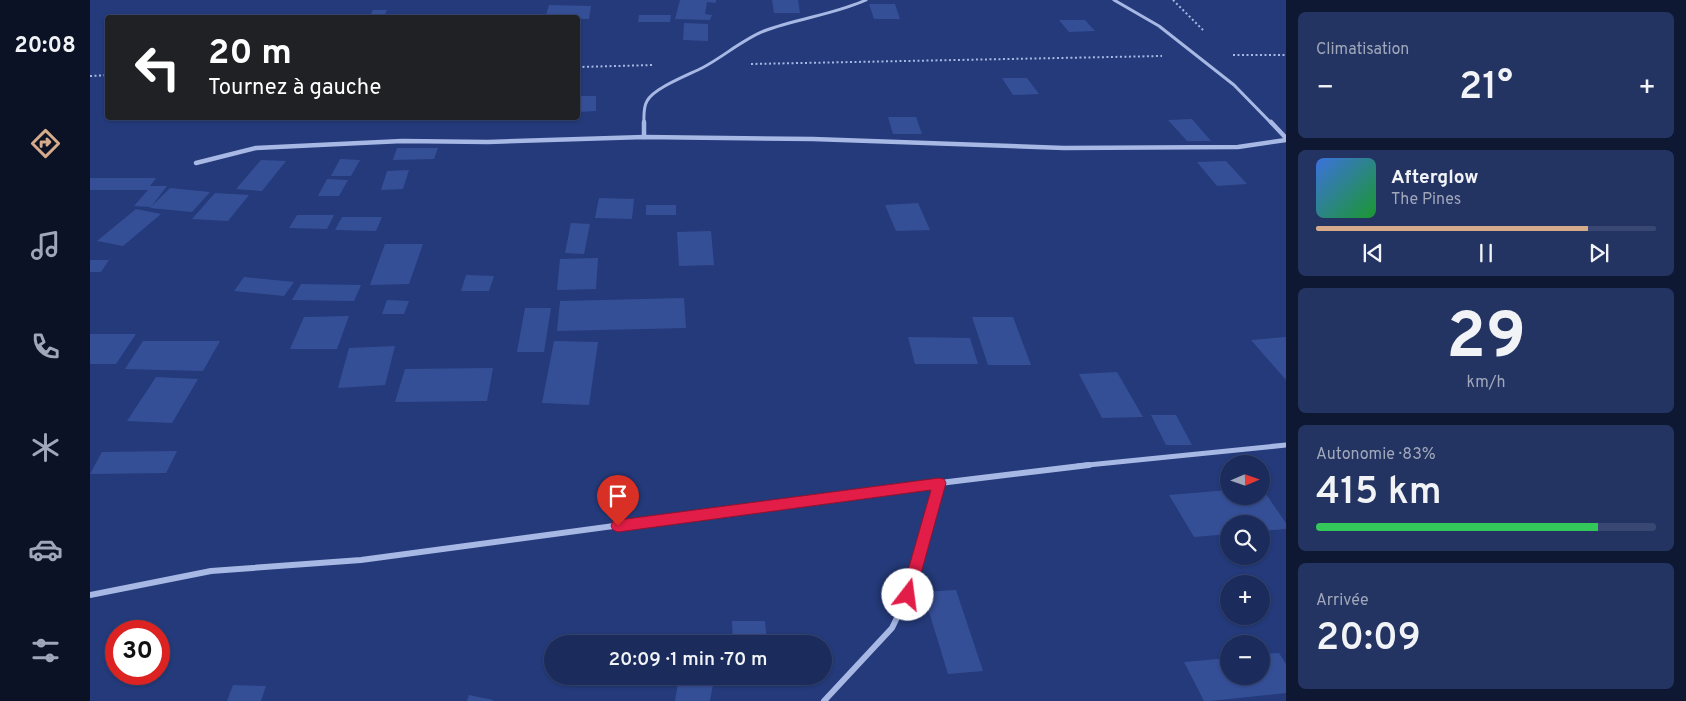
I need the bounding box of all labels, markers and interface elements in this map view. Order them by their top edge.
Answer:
text: 20 m [208,32,292,76]
text: 20:08 [14,33,76,60]
icon: left [125,35,190,100]
text: Climatisation [1316,40,1409,60]
text: 21° [1459,64,1513,113]
text: − [1316,71,1334,107]
text: + [1638,71,1656,107]
text: Tournez à gauche [208,75,381,102]
icon: directions [28,126,63,161]
text: Afterglow [1391,166,1479,190]
text: The Pines [1391,190,1461,210]
icon: music [28,228,63,263]
icon: previous [1359,239,1387,267]
icon: pause [1472,239,1500,267]
icon: next [1585,239,1613,267]
text: 29 [1446,299,1526,381]
icon: phone [28,329,63,364]
text: km/h [1467,373,1505,393]
icon: climate [28,430,63,465]
text: Autonomie · 83% [1316,445,1436,465]
north arrow [1220,455,1270,505]
map controls [1220,455,1270,685]
text: 415 km [1316,469,1442,518]
pin [597,475,639,526]
icon: arrive [604,482,632,510]
button: search [1220,515,1270,565]
icon: car [28,532,63,567]
position arrow [881,568,933,620]
button: + [1220,575,1270,625]
text: Arrivée [1316,591,1369,611]
text: 20:09 [1316,615,1421,664]
speed limit sign: 30 [105,620,170,685]
icon: filters [28,633,63,668]
button: − [1220,635,1270,685]
text: 20:09 · 1 min · 70 m [608,648,768,672]

